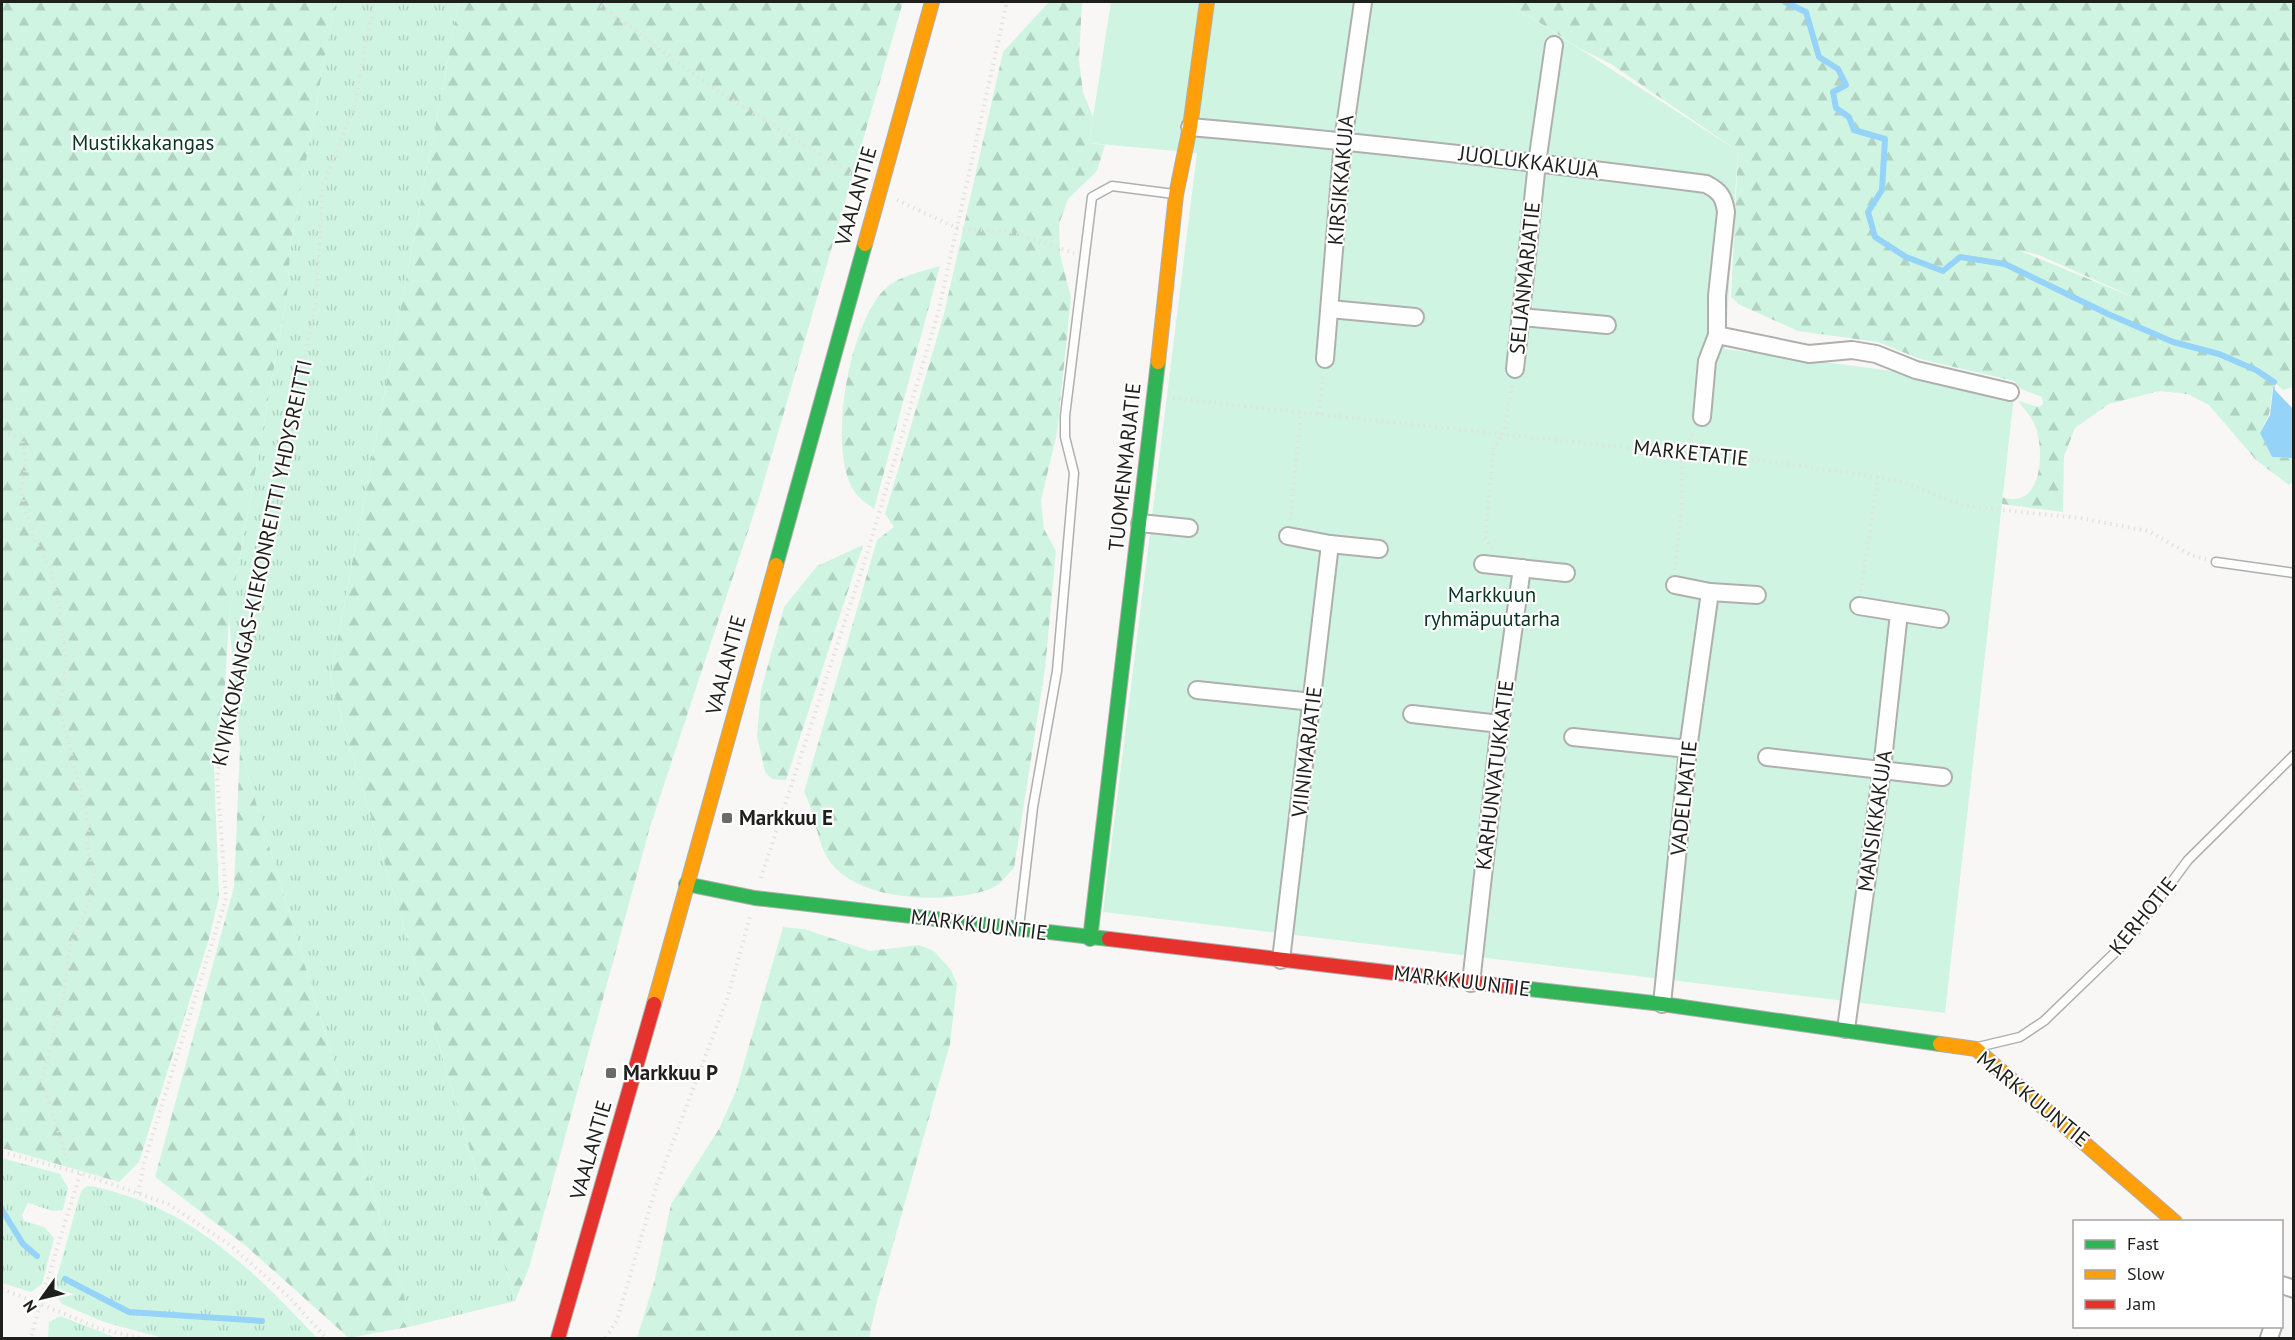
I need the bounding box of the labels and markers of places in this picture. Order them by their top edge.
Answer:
place label: Markkuu E [739,804,833,831]
marker: Markkuu E [720,811,734,825]
place label: Markkuu P [623,1059,718,1086]
marker: Markkuu P [604,1066,618,1080]

